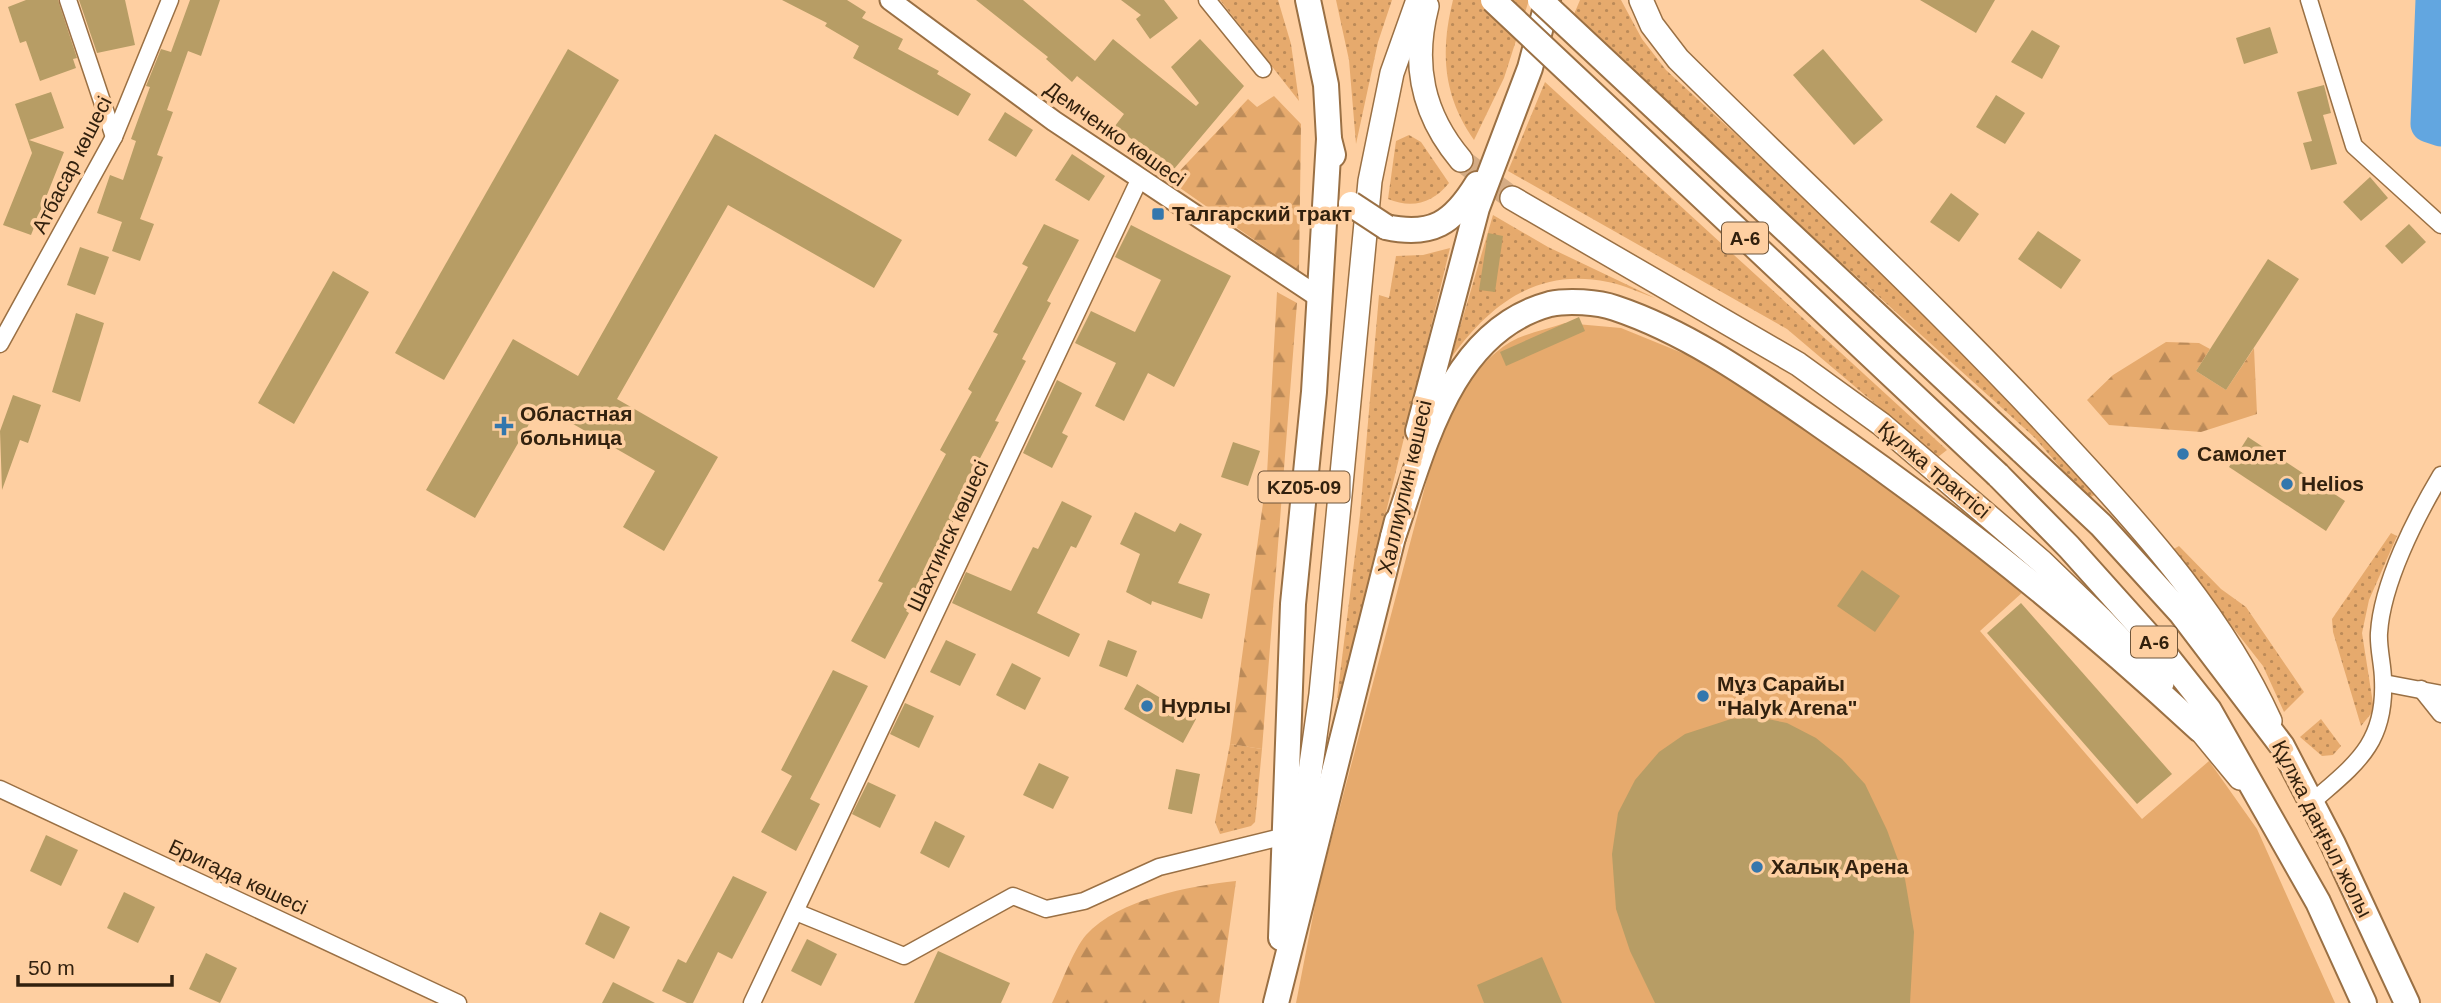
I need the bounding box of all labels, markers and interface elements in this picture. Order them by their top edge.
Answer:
street label: Демченко көшесі [1041,77,1190,191]
street label: Атбасар көшесі [27,92,116,237]
place label: Талгарский тракт [1172,202,1352,225]
marker: Талгарский тракт [1150,206,1166,222]
road number: A-6 [1722,222,1768,254]
street label: Халлиулин көшесі [1373,398,1436,576]
place label: Областная больница [520,402,632,449]
marker: Областная больница [494,416,514,436]
street label: Құлжа трактісі [1874,416,1995,523]
place label: Самолет [2197,442,2286,465]
marker: Самолет [2175,446,2191,462]
street label: Шахтинск көшесі [902,457,993,615]
road number: KZ05-09 [1258,472,1350,502]
place label: Helios [2301,472,2364,495]
marker: Helios [2279,476,2295,492]
road number: A-6 [2131,626,2177,657]
place label: Мұз Сарайы "Halyk Arena" [1717,672,1858,719]
marker: Мұз Сарайы "Halyk Arena" [1695,688,1711,704]
place label: Нурлы [1161,694,1231,717]
marker: Нурлы [1139,698,1155,714]
street label: Құлжа даңғыл жолы [2268,736,2377,921]
street label: Бригада көшесі [165,834,311,919]
place label: Халық Арена [1771,855,1909,878]
marker: Халық Арена [1749,859,1765,875]
scale bar [18,944,172,988]
text: 50 m [28,956,75,979]

